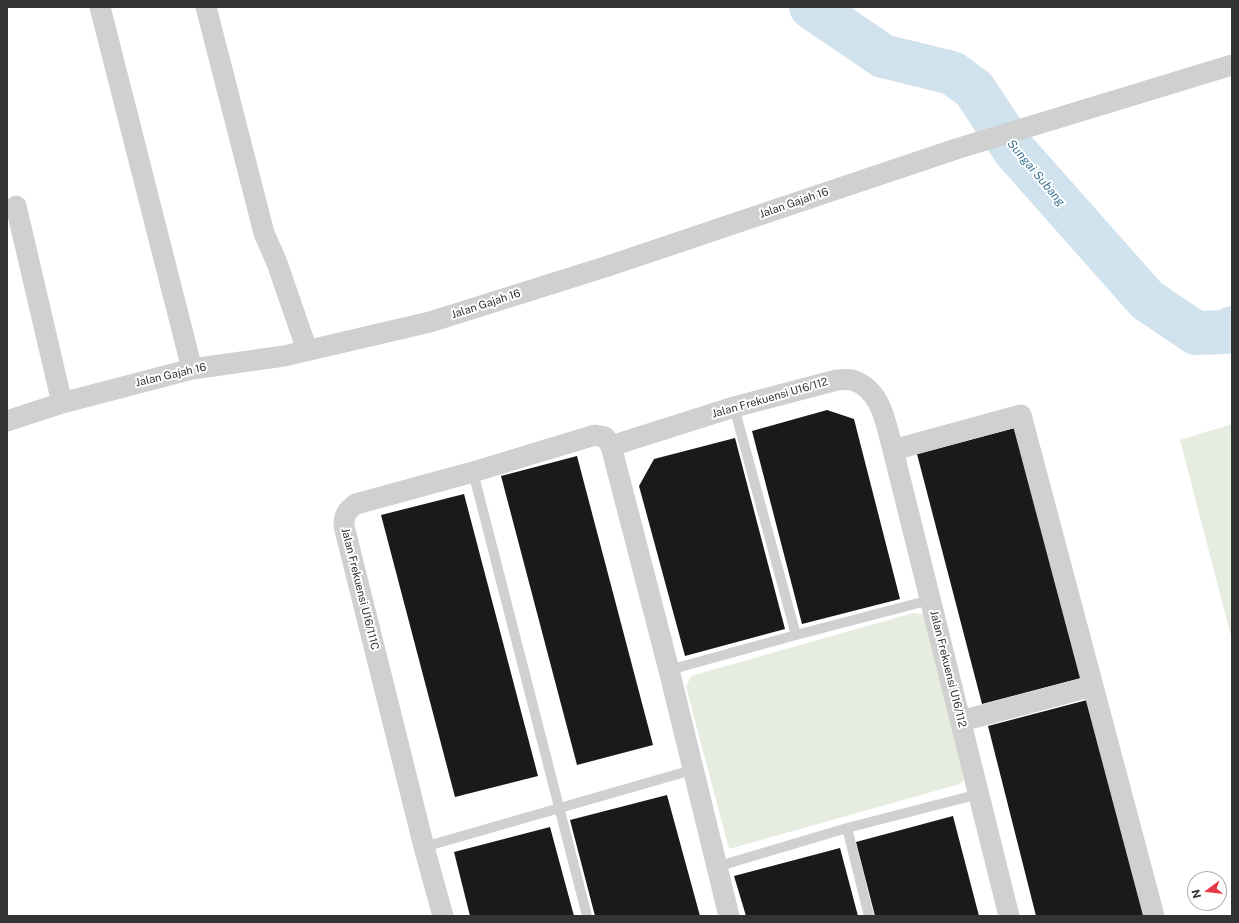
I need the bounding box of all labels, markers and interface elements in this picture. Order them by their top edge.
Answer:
water label: Sungai Subang [1004,137,1068,209]
street label: Jalan Gajah 16 [758,185,830,221]
street label: Jalan Gajah 16 [450,287,522,321]
street label: Jalan Gajah 16 [134,360,208,390]
street label: Jalan Frekuensi U16/112 [710,375,830,421]
street label: Jalan Frekuensi U16/111C [338,527,382,651]
street label: Jalan Frekuensi U16/112 [927,609,969,729]
north arrow [1187,871,1227,911]
text: N [1189,888,1203,900]

